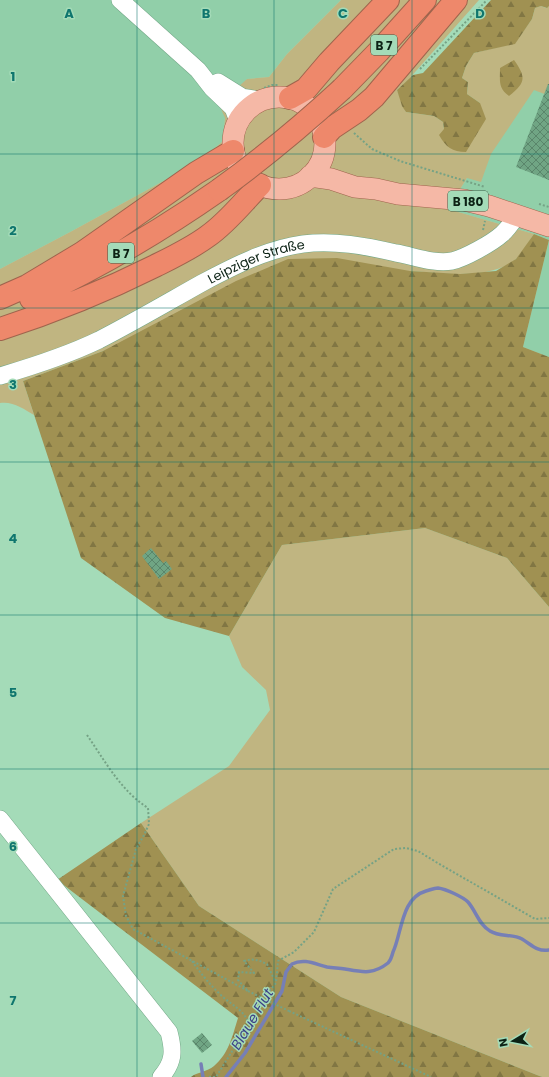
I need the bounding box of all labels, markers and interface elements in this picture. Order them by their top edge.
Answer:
text: A [64,4,74,23]
text: B [202,4,211,23]
text: C [338,4,348,23]
text: D [475,4,485,23]
road number: B 7 [371,35,397,55]
text: 1 [11,67,15,86]
road number: B 180 [448,191,488,211]
text: 2 [9,221,17,240]
street label: Leipziger Straße [204,234,306,288]
road number: B 7 [108,243,134,263]
text: 3 [9,375,17,394]
text: 4 [9,529,18,548]
text: 5 [9,683,17,702]
text: 6 [9,837,17,856]
water label: Blaue Flut [226,984,279,1053]
text: 7 [10,991,17,1010]
north arrow [493,1021,533,1061]
text: N [495,1037,512,1048]

